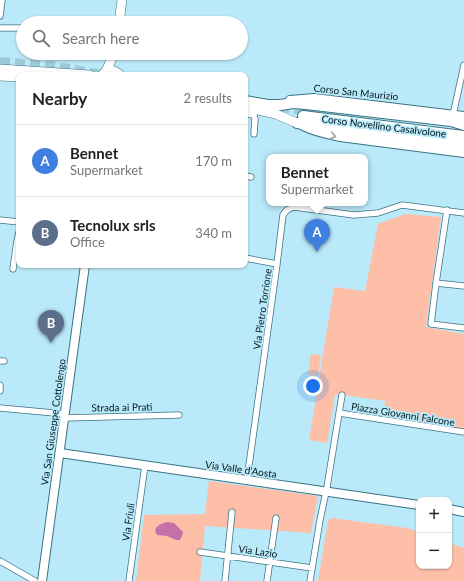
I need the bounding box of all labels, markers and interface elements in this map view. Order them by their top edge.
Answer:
search box [16,16,248,60]
icon: search [30,27,52,49]
text: Search here [62,29,139,47]
street label: Corso San Maurizio [313,82,399,102]
text: Nearby [32,88,87,109]
text: 2 results [184,90,232,106]
street label: Corso Novellino Casalvolone [321,112,447,140]
one-way arrow [330,131,336,139]
text: Bennet [70,144,118,162]
text: A [40,153,50,169]
text: 170 m [195,153,232,169]
popup [266,154,368,206]
text: Supermarket [70,162,143,178]
text: Bennet [281,163,329,181]
text: Supermarket [281,181,353,197]
text: Tecnolux srls [70,216,156,234]
pin: A [304,219,330,252]
text: B [41,225,49,241]
text: 340 m [195,225,232,241]
text: Office [70,234,105,250]
street label: Via Pietro Torrione [250,268,274,350]
pin: B [38,310,64,343]
street label: Via San Giuseppe Cottolengo [38,358,68,486]
your location [303,376,323,396]
street label: Strada ai Prati [91,400,153,414]
street label: Piazza Giovanni Falcone [350,400,456,428]
street label: Via Valle d'Aosta [204,458,278,480]
map controls [416,497,452,569]
button: + [416,497,452,533]
street label: Via Friuli [119,502,137,542]
button: − [416,533,452,569]
street label: Via Lazio [238,542,279,560]

